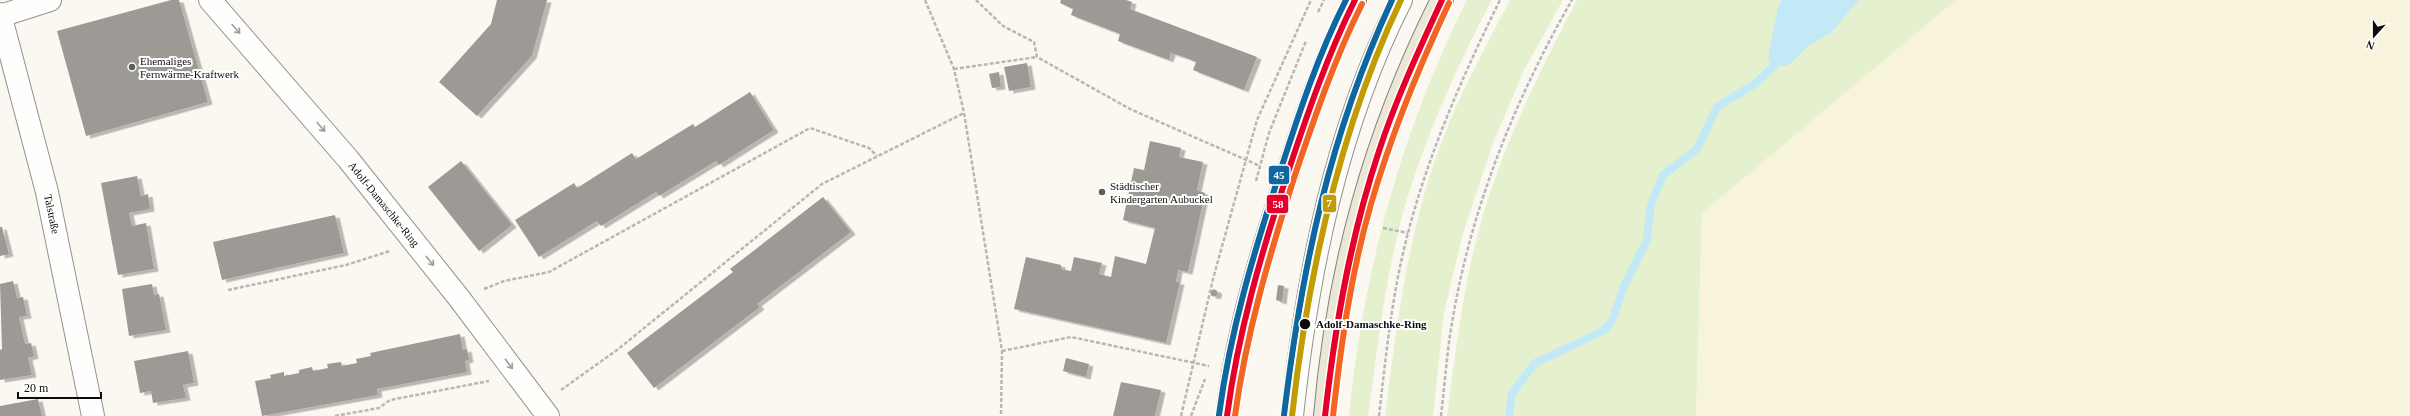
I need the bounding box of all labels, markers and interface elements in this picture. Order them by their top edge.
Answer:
north arrow [2354,16,2394,56]
one-way arrow [231,24,241,34]
text: N [2365,38,2376,52]
place label: Ehemaliges Fernwärme-Kraftwerk [140,55,239,80]
marker: Ehemaliges Fernwärme-Kraftwerk [127,62,137,72]
one-way arrow [317,122,326,133]
street label: Adolf-Damaschke-Ring [346,159,422,249]
line badge: 45 [1268,165,1290,185]
text: 45 [1274,169,1285,181]
place label: Städtischer Kindergarten Aubuckel [1110,180,1213,205]
marker: Städtischer Kindergarten Aubuckel [1097,187,1107,197]
street label: Talstraße [42,193,62,235]
line badge: 58 [1266,194,1289,214]
line badge: 7 [1322,194,1337,213]
text: 7 [1326,197,1332,209]
text: 58 [1273,198,1284,210]
one-way arrow [425,255,434,266]
marker: Adolf-Damaschke-Ring [1298,317,1312,331]
place label: Adolf-Damaschke-Ring [1316,318,1427,330]
one-way arrow [504,359,513,370]
scale bar [18,374,101,400]
text: 20 m [24,381,49,395]

